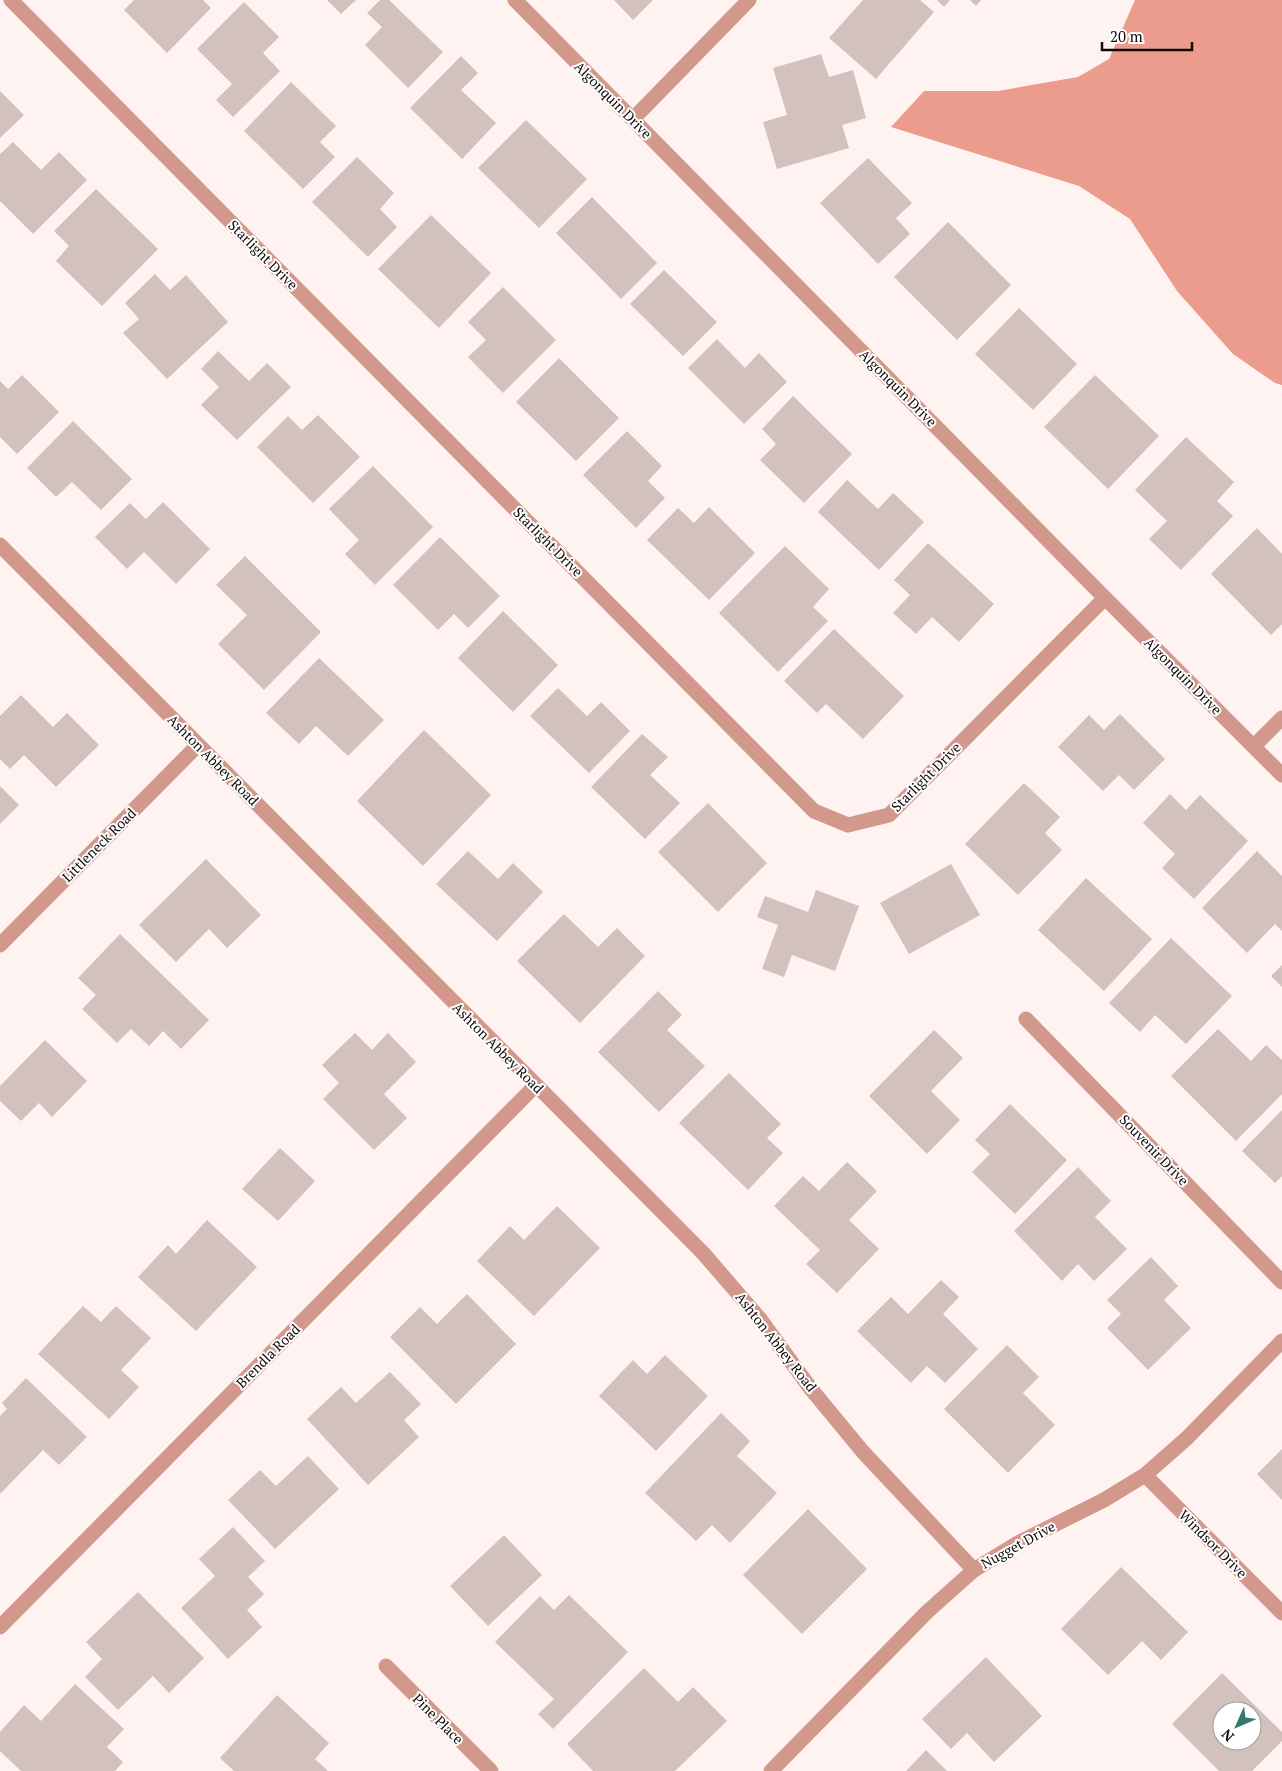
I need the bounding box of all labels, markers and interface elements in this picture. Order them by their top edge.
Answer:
scale bar [1102,20,1192,52]
text: 20 m [1110,26,1143,46]
street label: Algonquin Drive [570,57,656,143]
street label: Starlight Drive [224,216,302,294]
street label: Algonquin Drive [855,345,941,431]
street label: Starlight Drive [509,503,587,581]
street label: Algonquin Drive [1140,633,1226,719]
street label: Ashton Abbey Road [164,710,263,809]
street label: Starlight Drive [887,738,965,816]
street label: Littleneck Road [58,803,140,886]
street label: Ashton Abbey Road [449,998,548,1097]
street label: Souvenir Drive [1116,1110,1193,1189]
street label: Ashton Abbey Road [731,1288,821,1396]
street label: Brendla Road [232,1319,304,1392]
street label: Windsor Drive [1175,1505,1252,1582]
street label: Nugget Drive [977,1516,1058,1573]
street label: Pine Place [409,1689,468,1748]
north arrow [1212,1701,1262,1751]
text: N [1217,1725,1238,1746]

